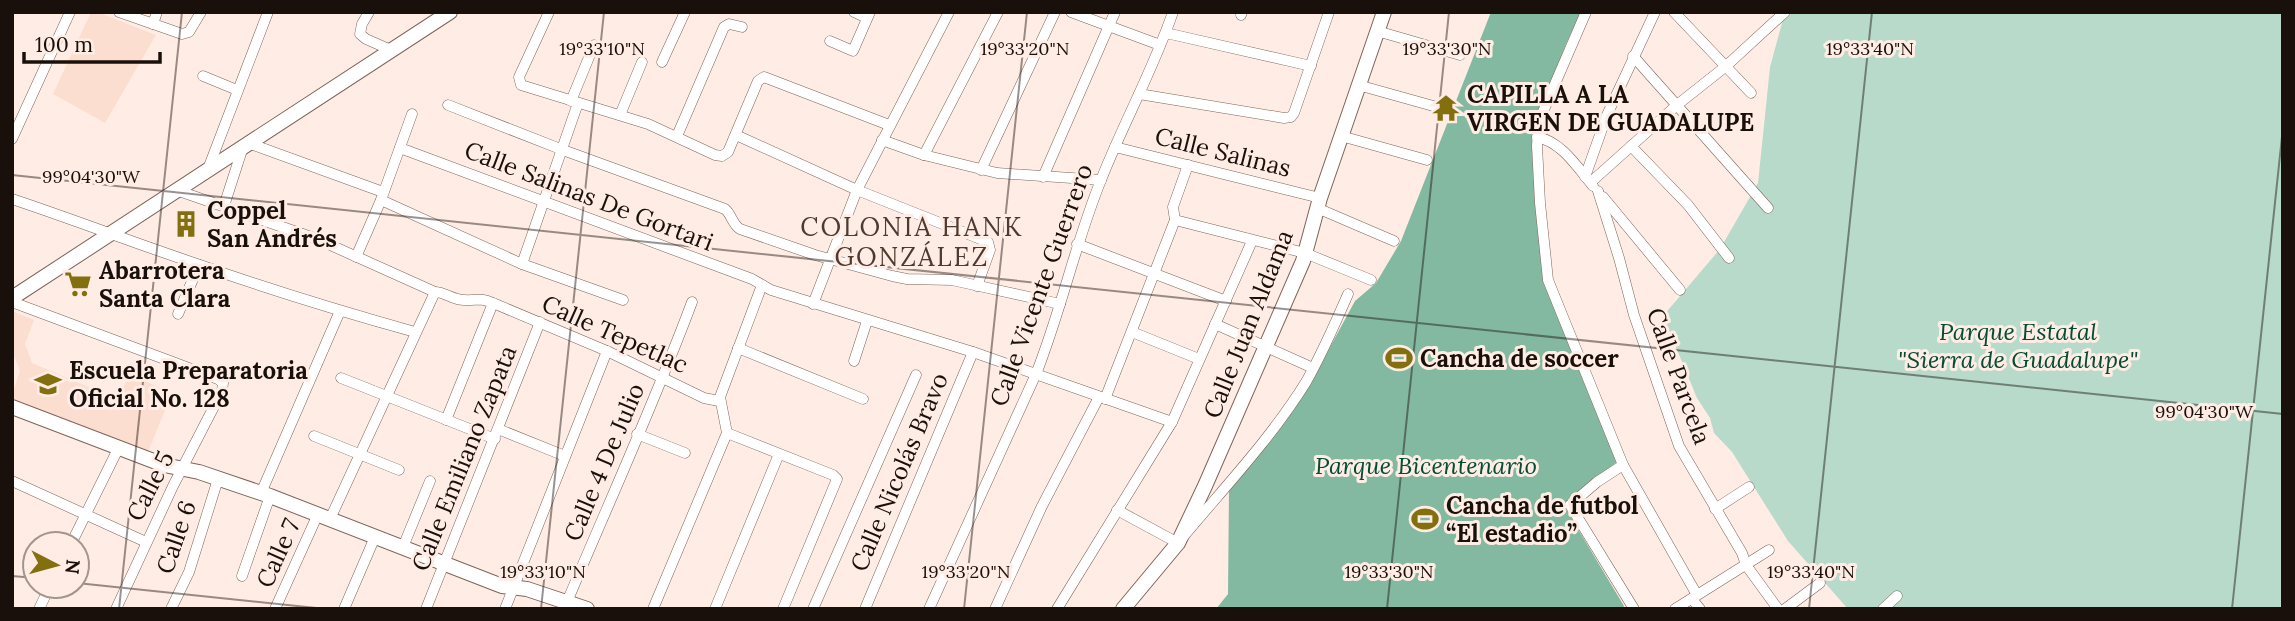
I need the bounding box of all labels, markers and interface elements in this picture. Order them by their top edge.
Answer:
scale bar [24,21,161,65]
text: 100 m [35,31,93,58]
text: 19°33'10"N [559,37,645,60]
text: 19°33'20"N [981,37,1069,60]
text: 19°33'30"N [1402,37,1492,60]
text: 19°33'40"N [1826,37,1914,60]
place label: CAPILLA A LA VIRGEN DE GUADALUPE [1467,79,1754,138]
temple icon: CAPILLA A LA VIRGEN DE GUADALUPE [1431,93,1461,123]
street label: Calle Salinas [1152,120,1294,184]
street label: Calle Salinas De Gortari [460,134,718,258]
street label: Calle Vicente Guerrero [983,160,1099,410]
text: 99°04'30"W [42,165,141,188]
place label: Coppel San Andrés [207,195,337,254]
building icon: Coppel San Andrés [171,209,201,239]
district label: COLONIA HANK GONZÁLEZ [800,210,1024,273]
street label: Calle Juan Aldama [1196,225,1300,423]
place label: Abarrotera Santa Clara [99,255,231,314]
supermarket icon: Abarrotera Santa Clara [63,269,93,299]
street label: Calle Tepetlac [537,288,693,380]
street label: Calle Parcela [1640,303,1718,449]
park label: Parque Estatal "Sierra de Guadalupe" [1898,316,2138,375]
street label: Calle Emiliano Zapata [405,341,523,575]
sports icon: Cancha de soccer [1384,343,1414,373]
place label: Cancha de soccer [1420,343,1619,374]
place label: Escuela Preparatoria Oficial No. 128 [69,355,308,414]
street label: Calle Nicolás Bravo [843,368,955,576]
school or university icon: Escuela Preparatoria Oficial No. 128 [33,369,63,399]
street label: Calle 4 De Julio [557,378,651,546]
text: 99°04'30"W [2155,400,2254,423]
street label: Calle 5 [119,446,181,526]
park label: Parque Bicentenario [1315,450,1537,481]
place label: Cancha de futbol “El estadio” [1446,490,1638,549]
street label: Calle 6 [149,496,203,578]
sports icon: Cancha de futbol “El estadio” [1410,504,1440,534]
street label: Calle 7 [249,514,307,592]
north arrow [21,530,91,600]
text: N [60,558,86,576]
text: 19°33'10"N [500,560,586,583]
text: 19°33'20"N [922,560,1010,583]
text: 19°33'30"N [1344,560,1434,583]
text: 19°33'40"N [1767,560,1855,583]

